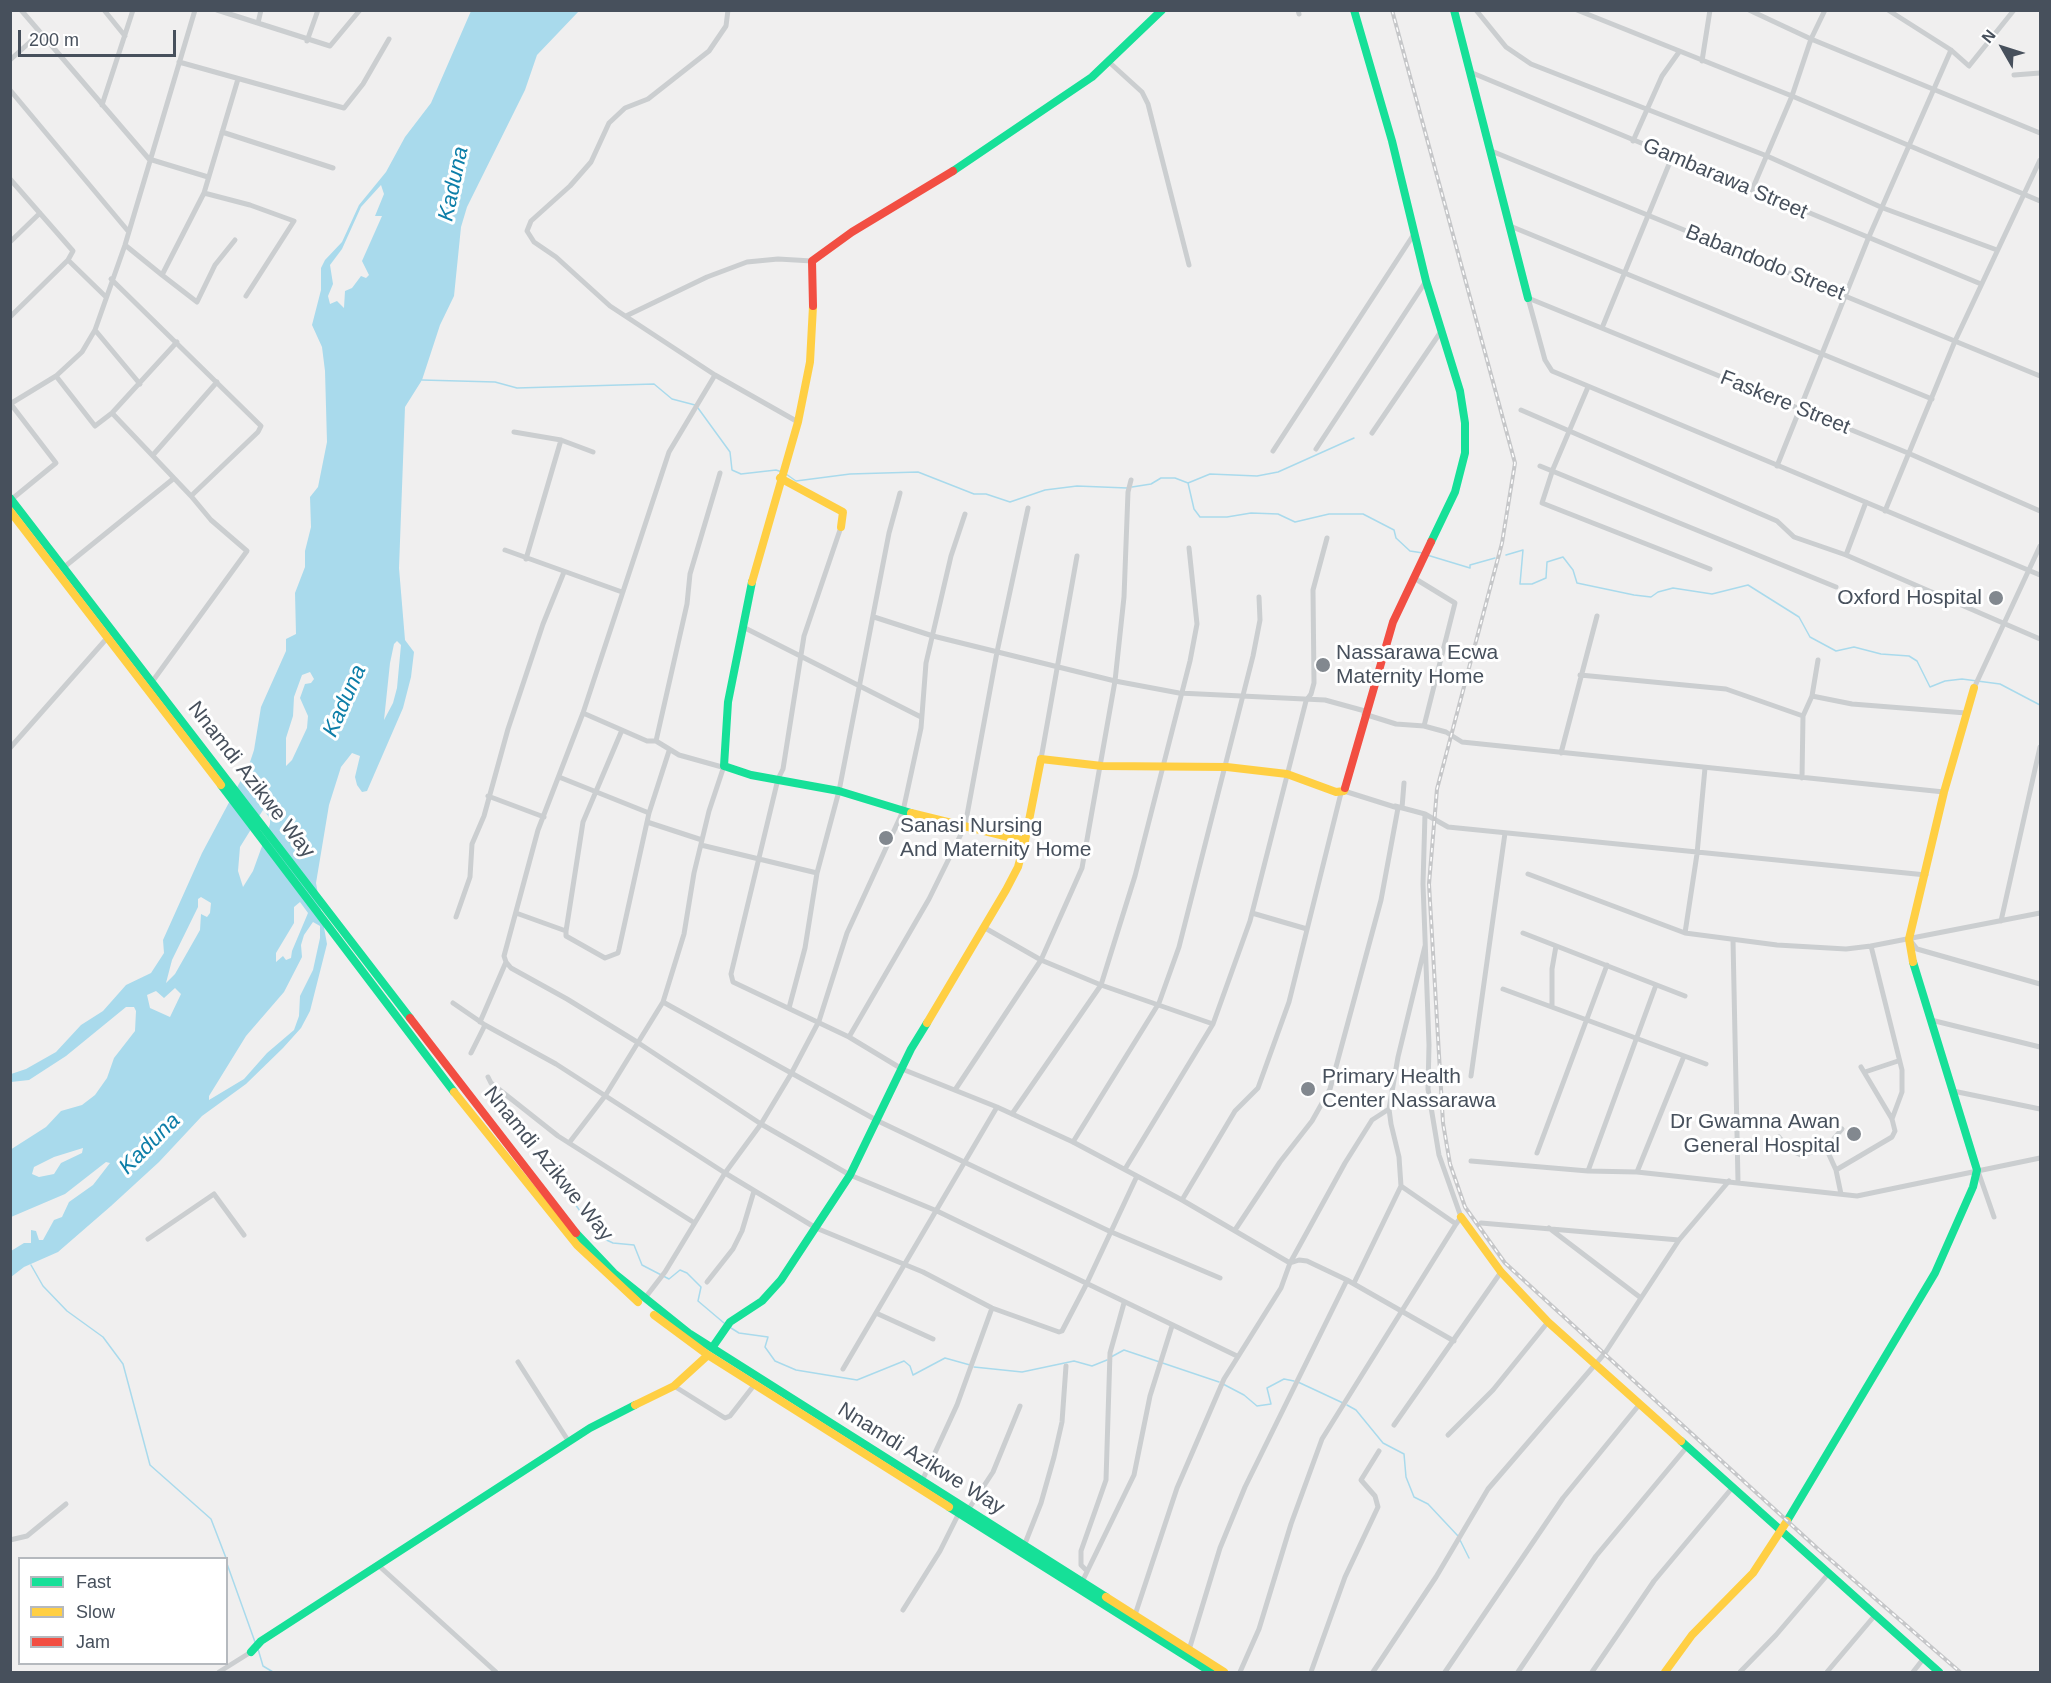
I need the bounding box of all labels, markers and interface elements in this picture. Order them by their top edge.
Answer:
scale bar [21,18,178,56]
north arrow [1973,18,2033,78]
text: N [1978,27,1999,46]
text: 200 m [29,30,79,50]
street label: Gambarawa Street [1639,133,1811,225]
water label: Kaduna [433,144,475,224]
street label: Babandodo Street [1682,220,1848,306]
street label: Faskere Street [1716,366,1854,440]
place label: Oxford Hospital [1837,585,1982,611]
marker: Oxford Hospital [1987,589,2005,607]
place label: Nassarawa Ecwa Maternity Home [1336,640,1498,690]
marker: Nassarawa Ecwa Maternity Home [1314,656,1332,674]
water label: Kaduna [318,661,372,741]
street label: Nnamdi Azikwe Way [182,697,320,863]
place label: Sanasi Nursing And Maternity Home [900,813,1091,863]
marker: Sanasi Nursing And Maternity Home [877,829,895,847]
place label: Primary Health Center Nassarawa [1322,1064,1496,1114]
marker: Primary Health Center Nassarawa [1299,1080,1317,1098]
street label: Nnamdi Azikwe Way [478,1082,618,1246]
water label: Kaduna [114,1108,186,1180]
place label: Dr Gwamna Awan General Hospital [1670,1109,1840,1159]
marker: Dr Gwamna Awan General Hospital [1845,1125,1863,1143]
street label: Nnamdi Azikwe Way [833,1398,1009,1520]
legend [18,1557,228,1665]
text: Fast [76,1572,111,1592]
text: Slow [76,1602,115,1622]
text: Jam [76,1632,110,1652]

